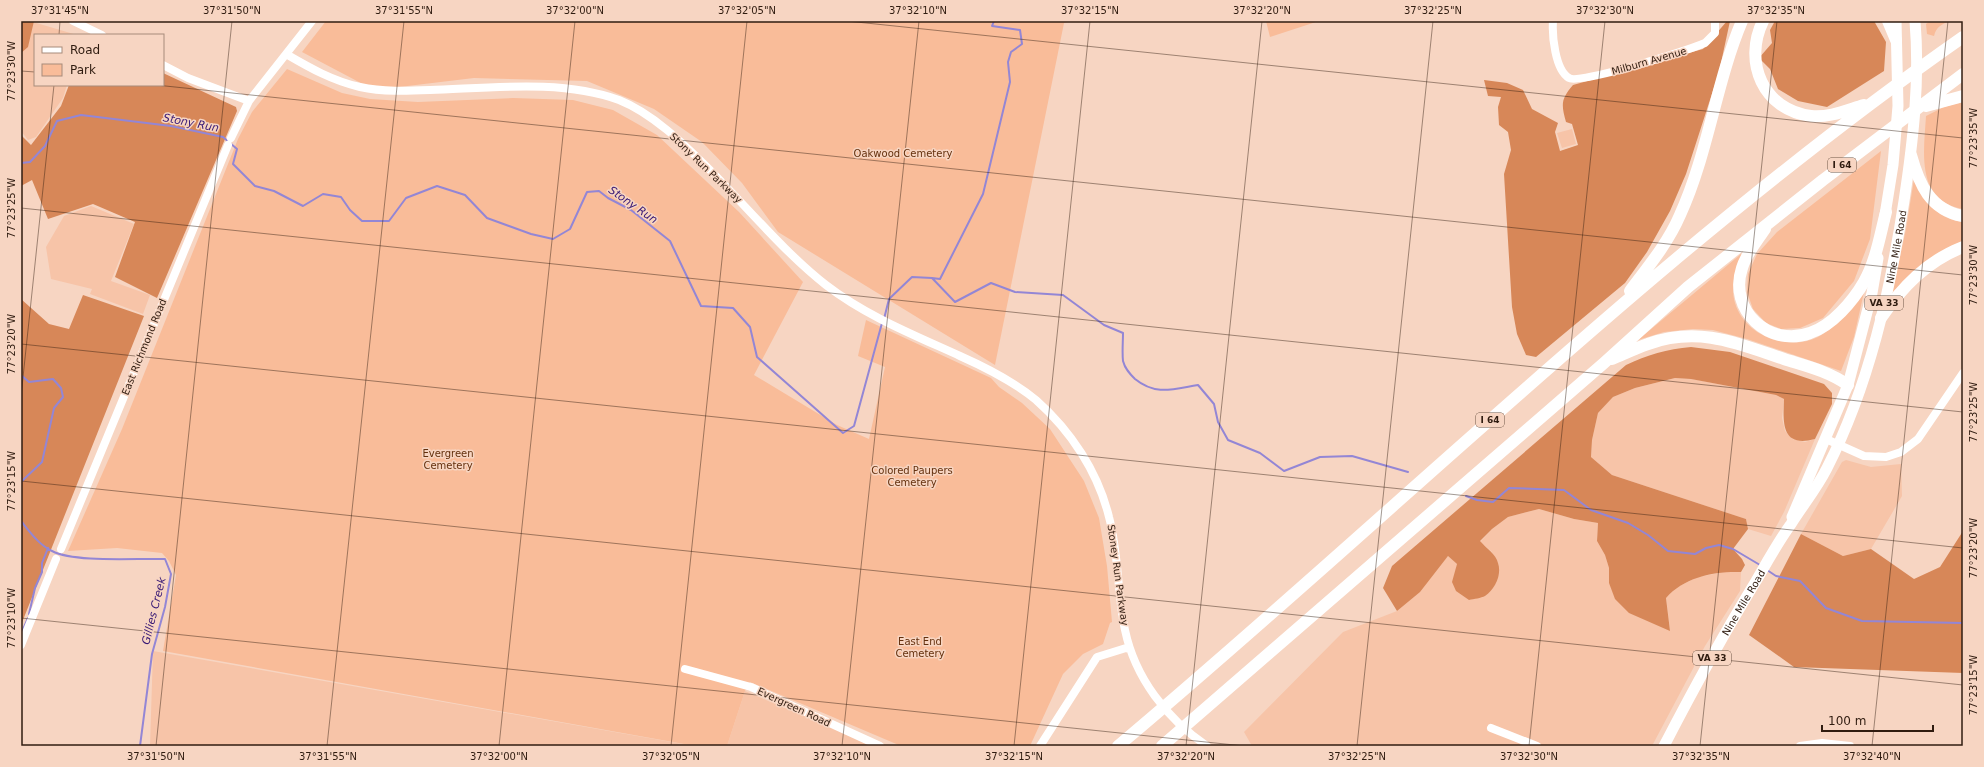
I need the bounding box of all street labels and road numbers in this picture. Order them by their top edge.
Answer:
street label: Milburn Avenue [1610,45,1688,77]
street label: Stony Run Parkway [668,131,744,205]
road number: I 64 [1828,158,1856,172]
street label: Nine Mile Road [1884,209,1908,285]
road number: VA 33 [1865,296,1903,310]
street label: East Richmond Road [120,297,168,397]
road number: I 64 [1476,413,1504,427]
street label: Stoney Run Parkway [1105,524,1131,626]
street label: Nine Mile Road [1720,568,1767,637]
road number: VA 33 [1693,651,1731,665]
street label: Evergreen Road [756,685,832,729]

